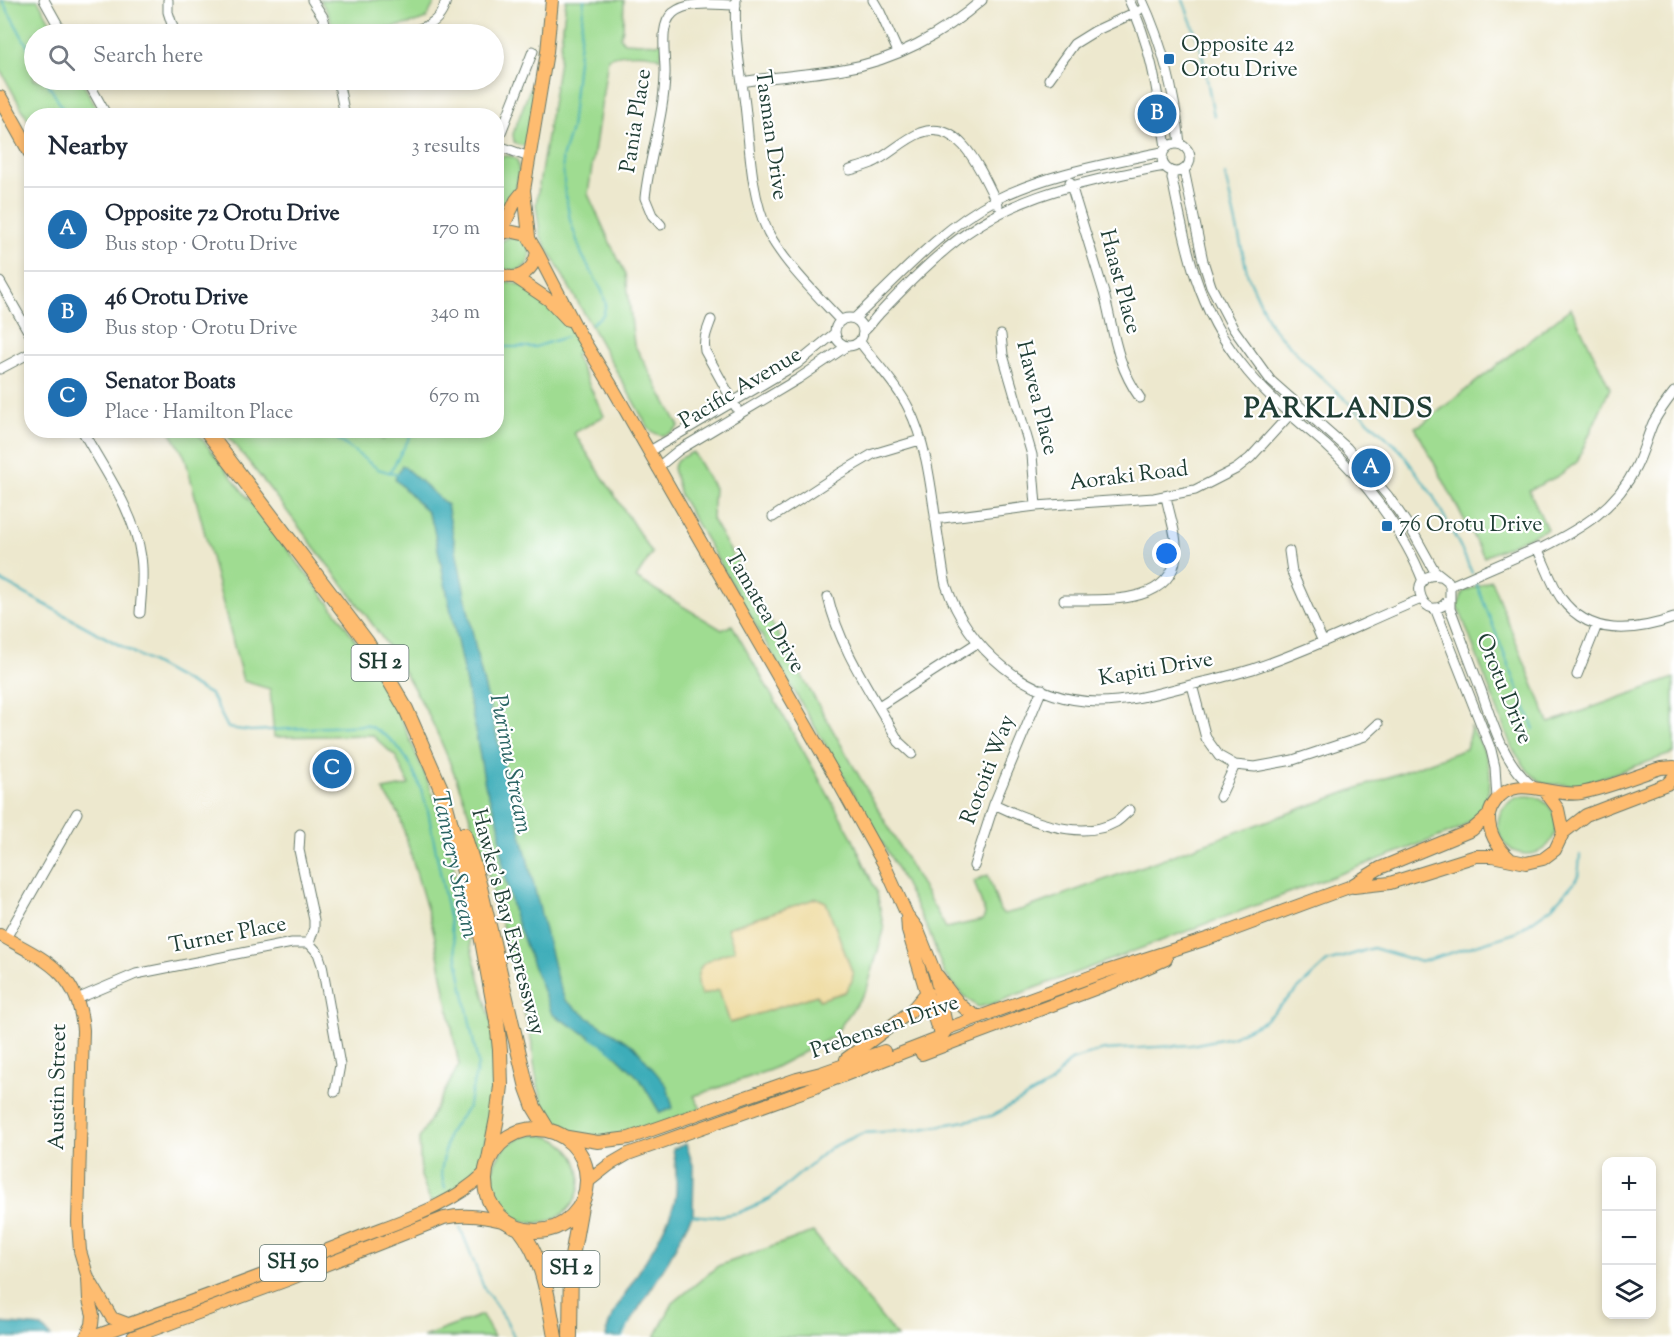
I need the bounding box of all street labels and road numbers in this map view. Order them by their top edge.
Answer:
street label: Pania Place [613,67,661,175]
street label: Tasman Drive [745,68,795,202]
street label: Haast Place [1090,226,1148,338]
street label: Hawea Place [1006,338,1066,458]
street label: Pacific Avenue [674,340,808,438]
street label: Aoraki Road [1068,454,1190,500]
street label: Tamatea Drive [716,545,812,679]
street label: Orotu Drive [1466,629,1540,749]
street label: Kapiti Drive [1096,644,1216,696]
road number: SH 2 [352,645,409,681]
street label: Rotoiti Way [953,710,1025,829]
street label: Hawke's Bay Expressway [461,805,553,1039]
street label: Turner Place [167,909,289,963]
street label: Prebensen Drive [806,988,964,1068]
street label: Austin Street [42,1023,76,1151]
road number: SH 50 [260,1245,326,1281]
road number: SH 2 [542,1251,600,1287]

